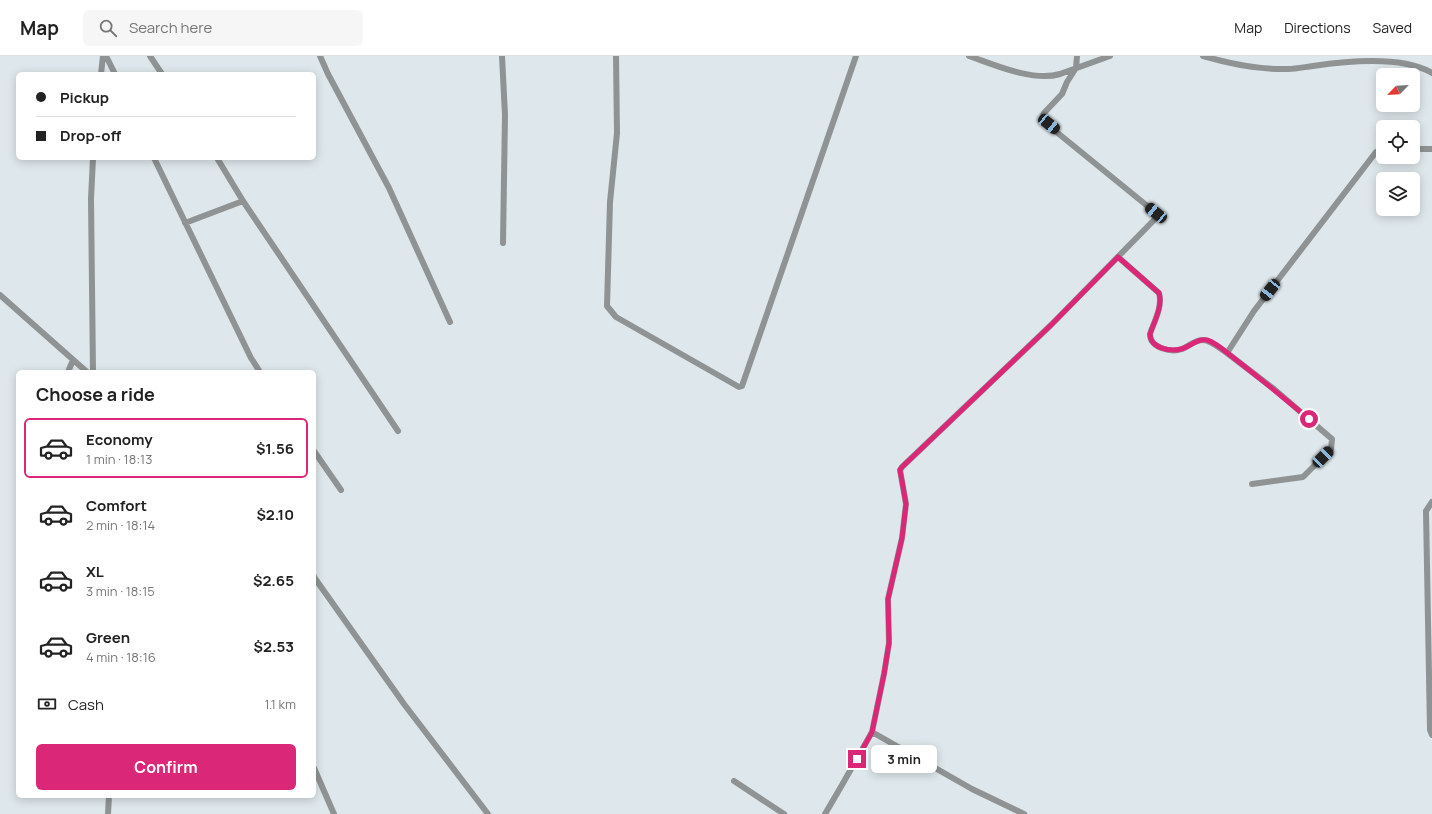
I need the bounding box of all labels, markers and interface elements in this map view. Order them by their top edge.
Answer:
search box [83,10,363,46]
text: Map [20,15,59,41]
icon: search [97,17,119,39]
text: Search here [129,17,212,38]
text: Map [1234,18,1262,37]
text: Directions [1284,18,1351,37]
text: Saved [1373,18,1412,37]
north arrow [1376,68,1420,112]
map controls [1376,68,1420,216]
text: Pickup [60,87,109,108]
car [1036,112,1062,136]
button: locate [1376,120,1420,164]
text: Drop-off [60,125,121,146]
button: layers [1376,172,1420,216]
car [1143,201,1169,225]
car [1258,277,1282,303]
text: Choose a ride [36,382,155,406]
route start [1300,410,1318,428]
text: Economy [86,429,153,450]
icon: car [38,430,74,466]
text: $1.56 [256,438,294,459]
car [1310,444,1336,470]
text: 1 min · 18:13 [86,450,152,468]
text: Comfort [86,495,147,516]
icon: car [38,496,74,532]
text: $2.10 [256,504,294,525]
text: 2 min · 18:14 [86,516,155,534]
text: XL [86,561,104,582]
icon: car [38,562,74,598]
text: $2.65 [253,570,294,591]
text: 3 min · 18:15 [86,582,155,600]
text: Green [86,627,130,648]
icon: car [38,628,74,664]
text: $2.53 [254,636,294,657]
text: 4 min · 18:16 [86,648,156,666]
icon: cash [36,693,58,715]
text: Cash [68,694,104,715]
text: 1.1 km [265,695,296,713]
button: Confirm [36,744,296,790]
callout: 3 min [871,745,937,773]
route end [848,750,866,768]
text: 3 min [887,750,921,768]

